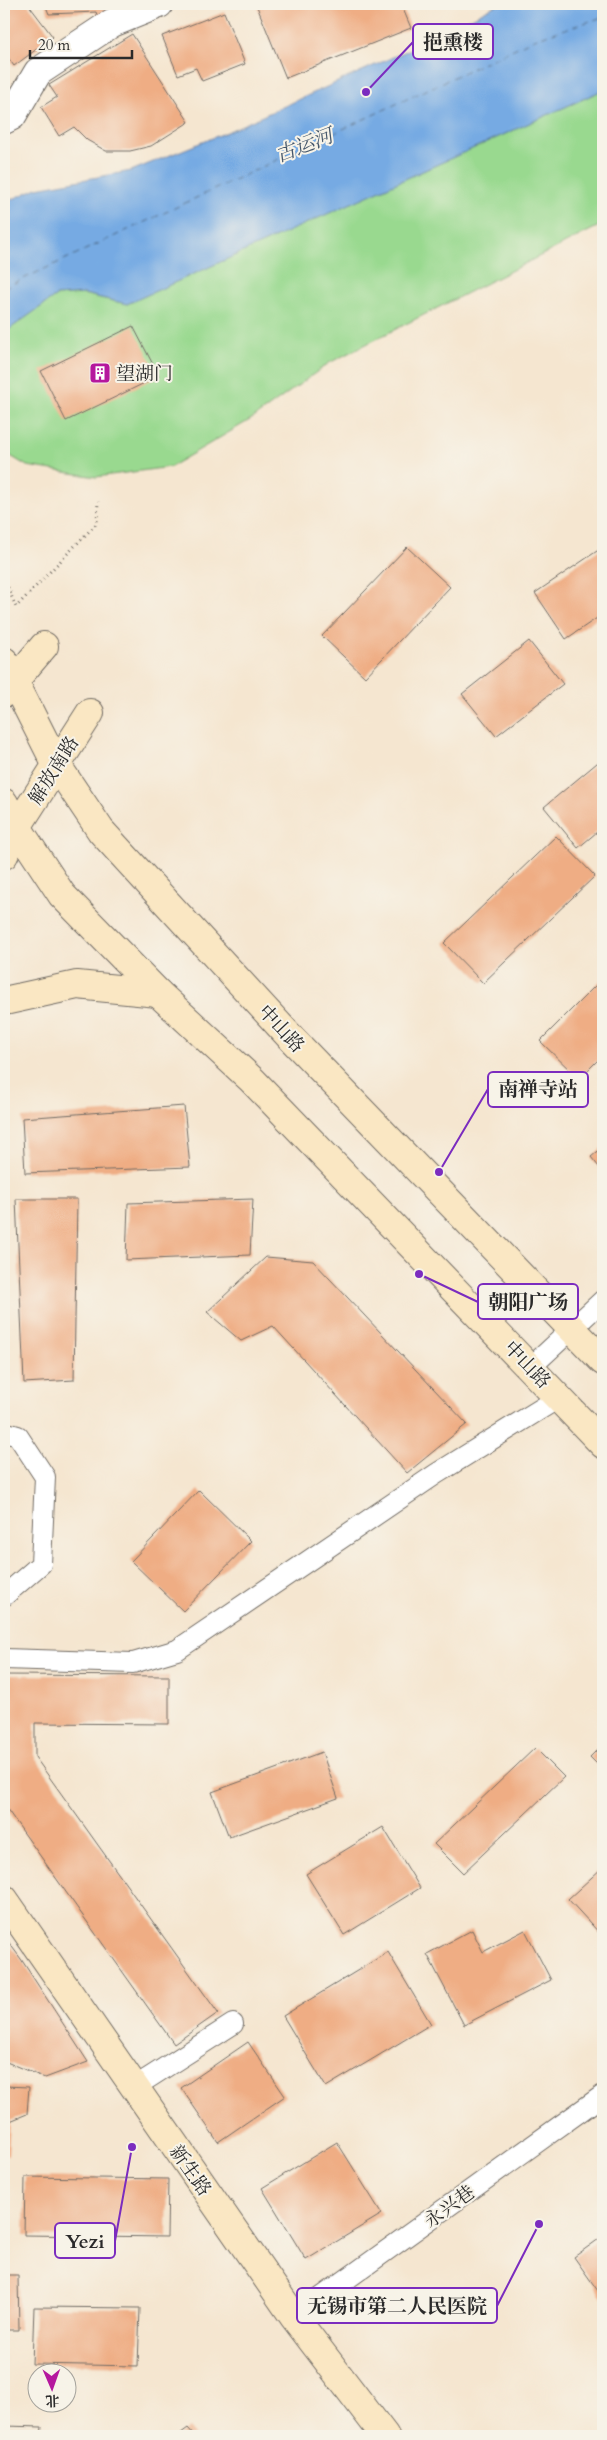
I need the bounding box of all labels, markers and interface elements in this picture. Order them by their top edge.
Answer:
callout: 挹熏楼 [413,24,493,59]
scale bar [30,28,132,60]
text: 挹熏楼 [423,29,483,56]
text: 20 m [38,35,70,55]
water label: 古运河 [271,121,340,169]
building icon: 望湖门 [88,361,112,385]
place label: 望湖门 [116,361,173,387]
street label: 解放南路 [23,731,85,810]
street label: 中山路 [252,999,310,1058]
callout: 南禅寺站 [488,1072,588,1107]
text: 南禅寺站 [498,1076,578,1103]
callout: 朝阳广场 [478,1284,578,1319]
text: 朝阳广场 [488,1289,568,1316]
street label: 中山路 [498,1335,556,1394]
street label: 新生路 [163,2140,217,2201]
street label: 永兴巷 [419,2180,480,2234]
callout: Yezi [55,2223,115,2258]
text: Yezi [65,2228,105,2255]
callout: 无锡市第二人民医院 [297,2288,497,2323]
text: 无锡市第二人民医院 [307,2293,487,2320]
north arrow [28,2362,78,2412]
text: 北 [45,2391,60,2410]

